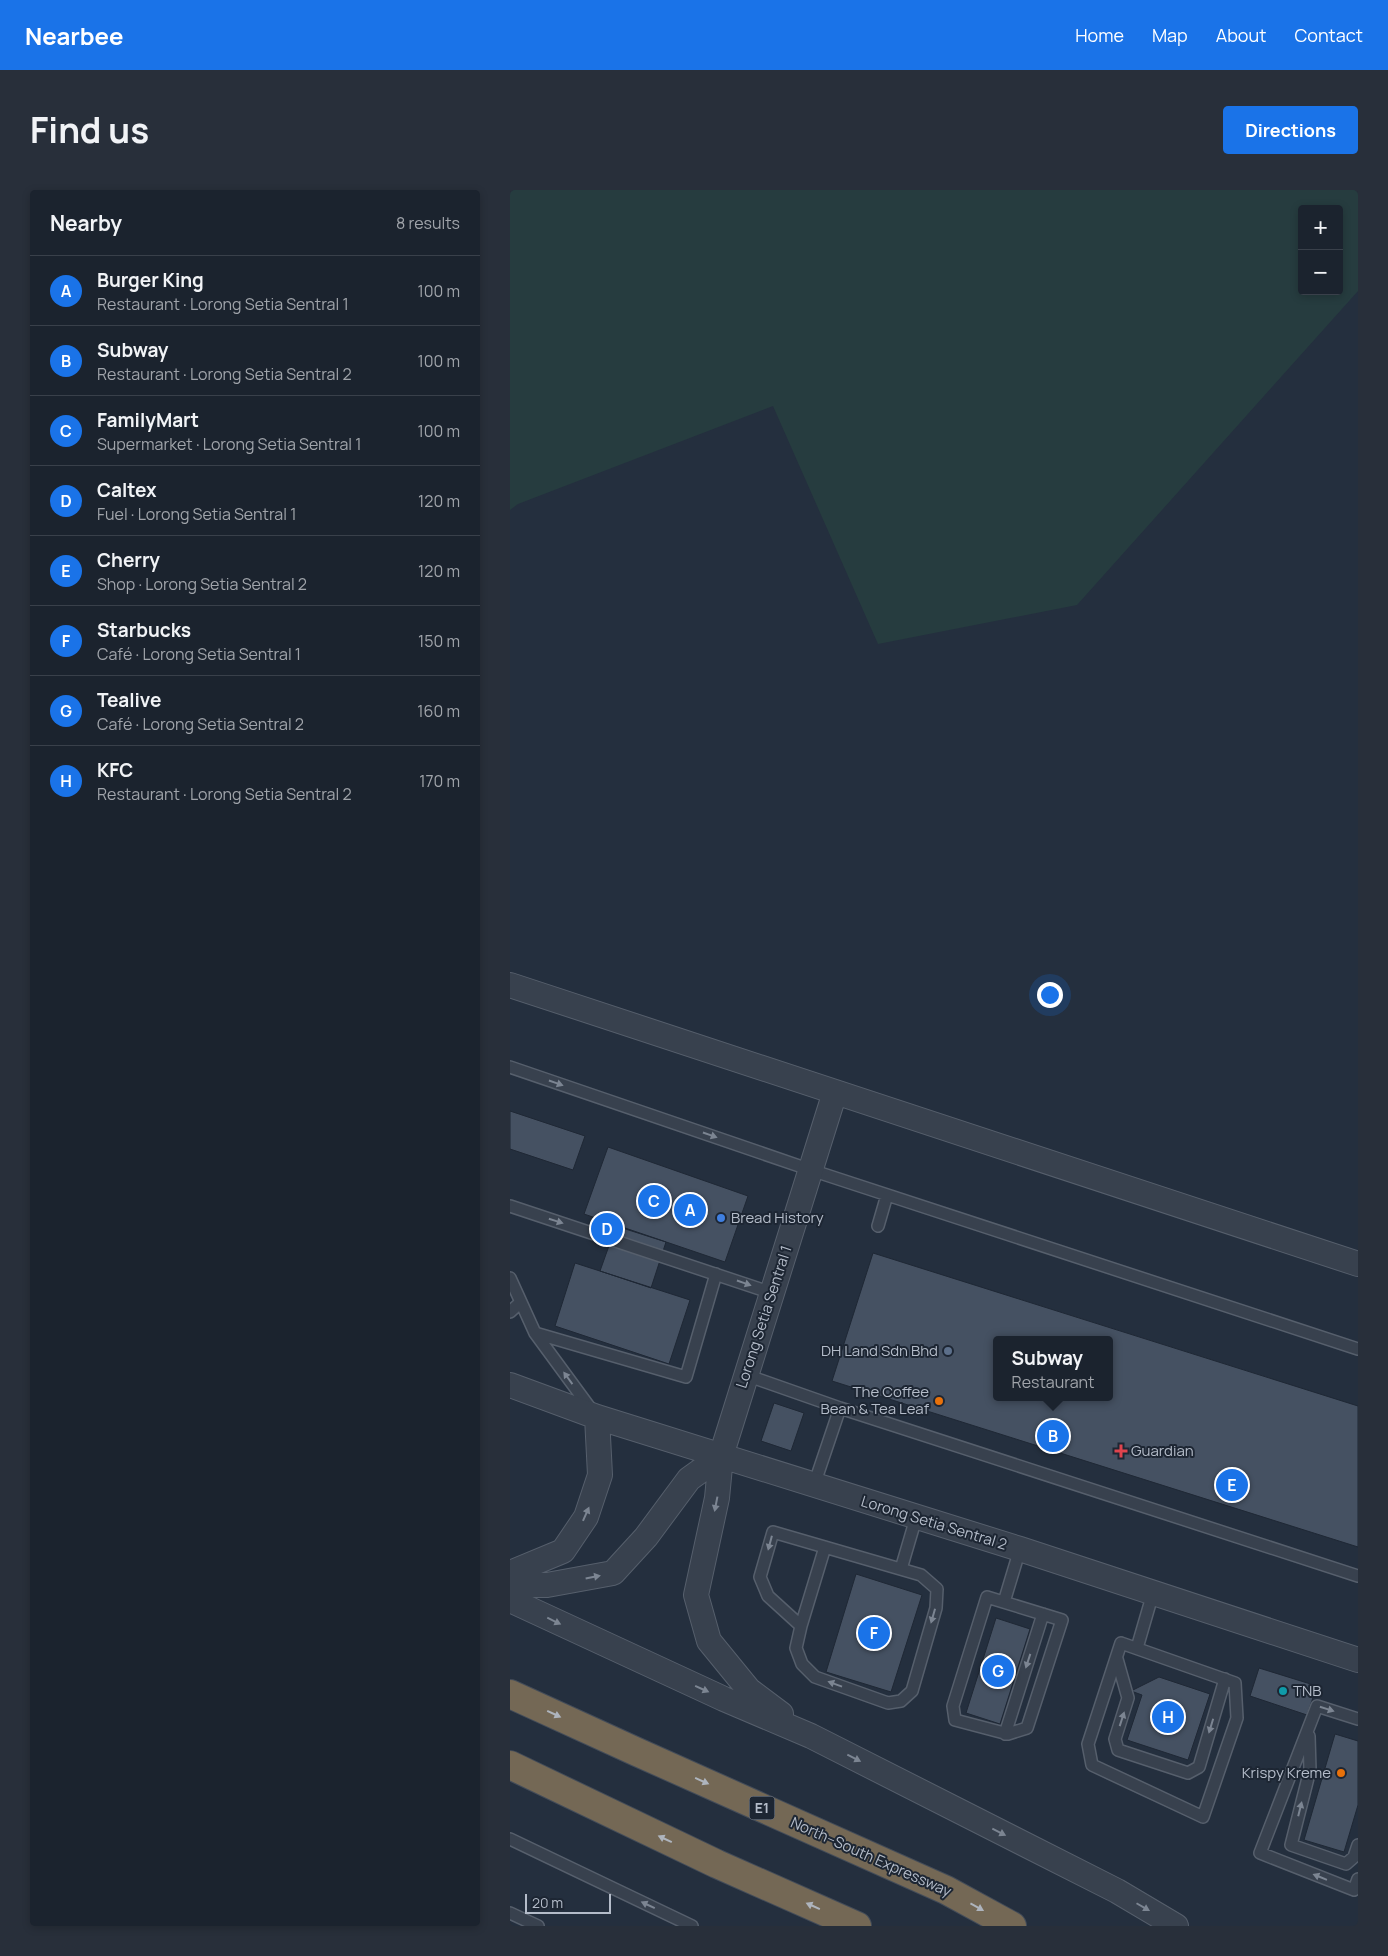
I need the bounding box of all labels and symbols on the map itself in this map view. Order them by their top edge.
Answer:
your location [1037,982,1063,1008]
one-way arrow [549,1079,564,1087]
one-way arrow [703,1131,718,1139]
pin: C [638,1182,670,1220]
pin: A [674,1191,706,1229]
place label: Bread History [731,1207,824,1228]
pin: D [591,1210,623,1248]
marker: Bread History [715,1212,727,1224]
one-way arrow [549,1218,564,1225]
street label: Lorong Setia Sentral 1 [731,1243,797,1391]
one-way arrow [736,1280,751,1287]
place label: DH Land Sdn Bhd [821,1340,938,1361]
marker: DH Land Sdn Bhd [942,1345,954,1357]
one-way arrow [563,1371,573,1385]
place label: The Coffee Bean & Tea Leaf [821,1381,930,1419]
marker: The Coffee Bean & Tea Leaf [933,1395,945,1407]
pin: B [1037,1417,1069,1455]
place label: Guardian [1131,1440,1194,1461]
marker: Guardian [1115,1445,1127,1457]
pin: E [1216,1466,1248,1504]
street label: Lorong Setia Sentral 2 [859,1490,1010,1555]
one-way arrow [712,1496,720,1512]
one-way arrow [582,1507,590,1521]
one-way arrow [765,1535,773,1550]
one-way arrow [585,1573,601,1581]
one-way arrow [929,1609,937,1624]
pin: F [858,1614,890,1652]
one-way arrow [547,1618,561,1626]
pin: G [982,1652,1014,1690]
one-way arrow [1024,1653,1031,1668]
one-way arrow [827,1680,842,1687]
place label: TNB [1293,1680,1321,1701]
marker: TNB [1277,1685,1289,1697]
one-way arrow [695,1686,709,1694]
pin: H [1152,1698,1184,1736]
one-way arrow [1320,1705,1335,1713]
one-way arrow [547,1710,561,1718]
one-way arrow [1118,1711,1126,1726]
one-way arrow [1206,1718,1214,1733]
one-way arrow [847,1754,861,1762]
place label: Krispy Kreme [1242,1762,1331,1783]
marker: Krispy Kreme [1335,1767,1347,1779]
one-way arrow [695,1778,709,1786]
road number: E1 [750,1796,774,1820]
one-way arrow [1297,1802,1305,1817]
street label: North–South Expressway [787,1812,955,1902]
one-way arrow [992,1828,1006,1836]
one-way arrow [658,1834,672,1842]
one-way arrow [1312,1872,1327,1880]
scale bar [525,1891,611,1914]
one-way arrow [641,1901,655,1909]
one-way arrow [806,1902,820,1910]
one-way arrow [1137,1902,1150,1911]
one-way arrow [970,1903,985,1911]

